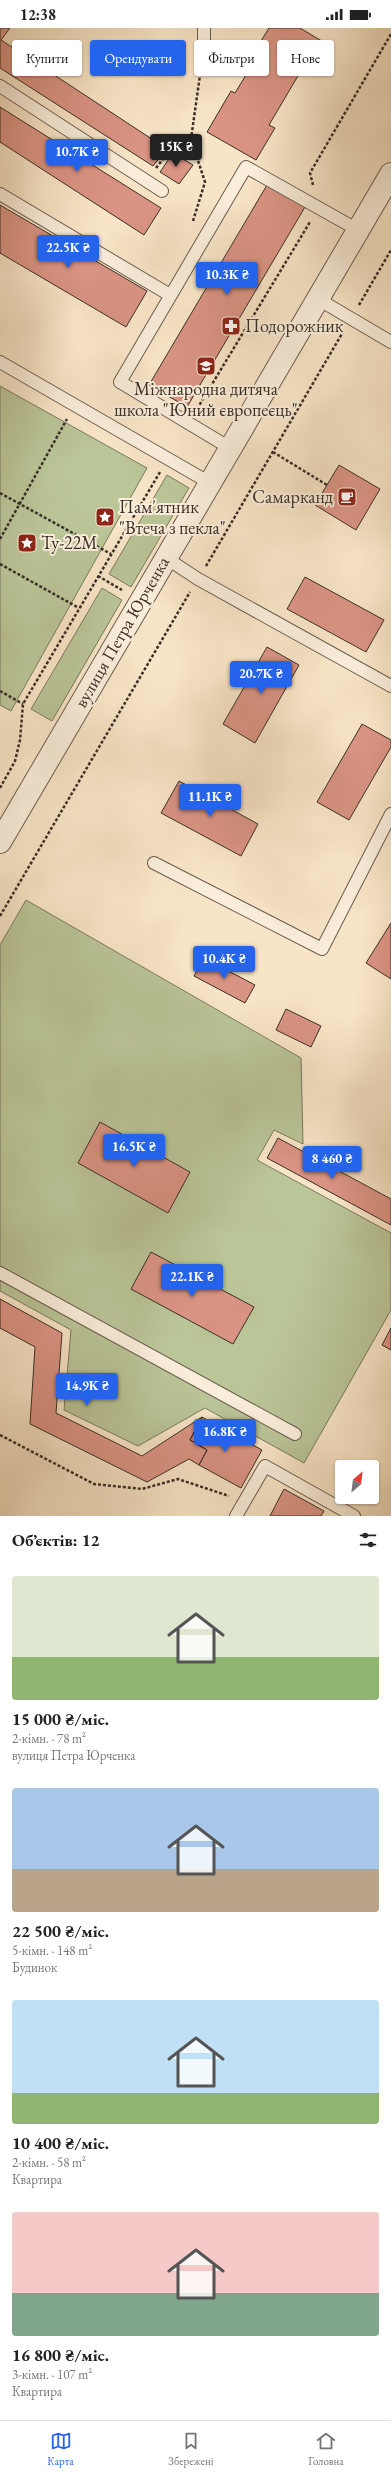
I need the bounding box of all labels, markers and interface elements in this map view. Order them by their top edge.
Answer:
text: 12:38 [20,5,56,24]
chip: Купити [12,40,82,76]
chip: Орендувати [90,40,186,76]
chip: Фільтри [194,40,269,76]
chip: Нове [277,40,334,76]
pin: 15K ₴ [148,134,204,168]
text: 15K ₴ [159,138,193,155]
pin: 10.7K ₴ [40,139,114,173]
text: 10.7K ₴ [55,143,99,160]
pin: 22.5K ₴ [31,235,105,269]
text: 22.5K ₴ [46,239,90,256]
pin: 10.3K ₴ [190,262,264,296]
text: 10.3K ₴ [205,266,249,283]
place label: Подорожник [245,314,344,337]
pharmacy icon: Подорожник [220,315,242,337]
school or university icon: Міжнародна дитяча школа "Юний європеєць" [195,355,217,377]
place label: Міжнародна дитяча школа "Юний європеєць" [114,377,298,421]
place label: Самарканд [252,485,333,508]
cafe icon: Самарканд [336,486,358,508]
place label: Пам'ятник "Втеча з пекла" [119,495,226,539]
place icon: Пам'ятник "Втеча з пекла" [94,506,116,528]
place label: Ту-22М [41,531,98,554]
place icon: Ту-22М [16,532,38,554]
street label: вулиця Петра Юрченка [69,551,175,711]
pin: 20.7K ₴ [224,661,298,695]
text: 20.7K ₴ [239,665,283,682]
pin: 11.1K ₴ [173,784,247,818]
text: 11.1K ₴ [188,788,232,805]
pin: 10.4K ₴ [187,946,261,980]
text: 10.4K ₴ [202,950,246,967]
pin: 16.5K ₴ [97,1134,171,1168]
text: 16.5K ₴ [112,1138,156,1155]
pin: 8 460 ₴ [295,1146,369,1180]
text: 8 460 ₴ [312,1150,352,1167]
pin: 22.1K ₴ [155,1264,229,1298]
text: 22.1K ₴ [170,1268,214,1285]
pin: 14.9K ₴ [50,1373,124,1407]
text: 14.9K ₴ [65,1377,109,1394]
pin: 16.8K ₴ [188,1419,262,1453]
text: 16.8K ₴ [203,1423,247,1440]
north arrow [335,1460,379,1504]
map controls [335,1460,379,1504]
text: Об’єктів: 12 [12,1529,100,1551]
icon: filters [357,1529,379,1551]
icon: home [160,1602,232,1674]
text: 15 000 ₴/міс. [12,1708,109,1730]
text: 2-кімн. · 78 m² [12,1730,86,1747]
text: вулиця Петра Юрченка [12,1747,135,1764]
icon: home [160,1814,232,1886]
text: 22 500 ₴/міс. [12,1920,109,1942]
text: 5-кімн. · 148 m² [12,1942,92,1959]
text: Будинок [12,1959,57,1976]
icon: home [160,2026,232,2098]
text: 10 400 ₴/міс. [12,2132,109,2154]
text: 2-кімн. · 58 m² [12,2154,86,2171]
text: Квартира [12,2171,62,2188]
icon: home [160,2238,232,2310]
text: 16 800 ₴/міс. [12,2344,109,2366]
text: 3-кімн. · 107 m² [12,2366,92,2383]
text: Квартира [12,2383,62,2400]
tab: Карта [47,2430,74,2468]
tab: Збережені [168,2430,214,2468]
tab: Головна [308,2430,344,2468]

